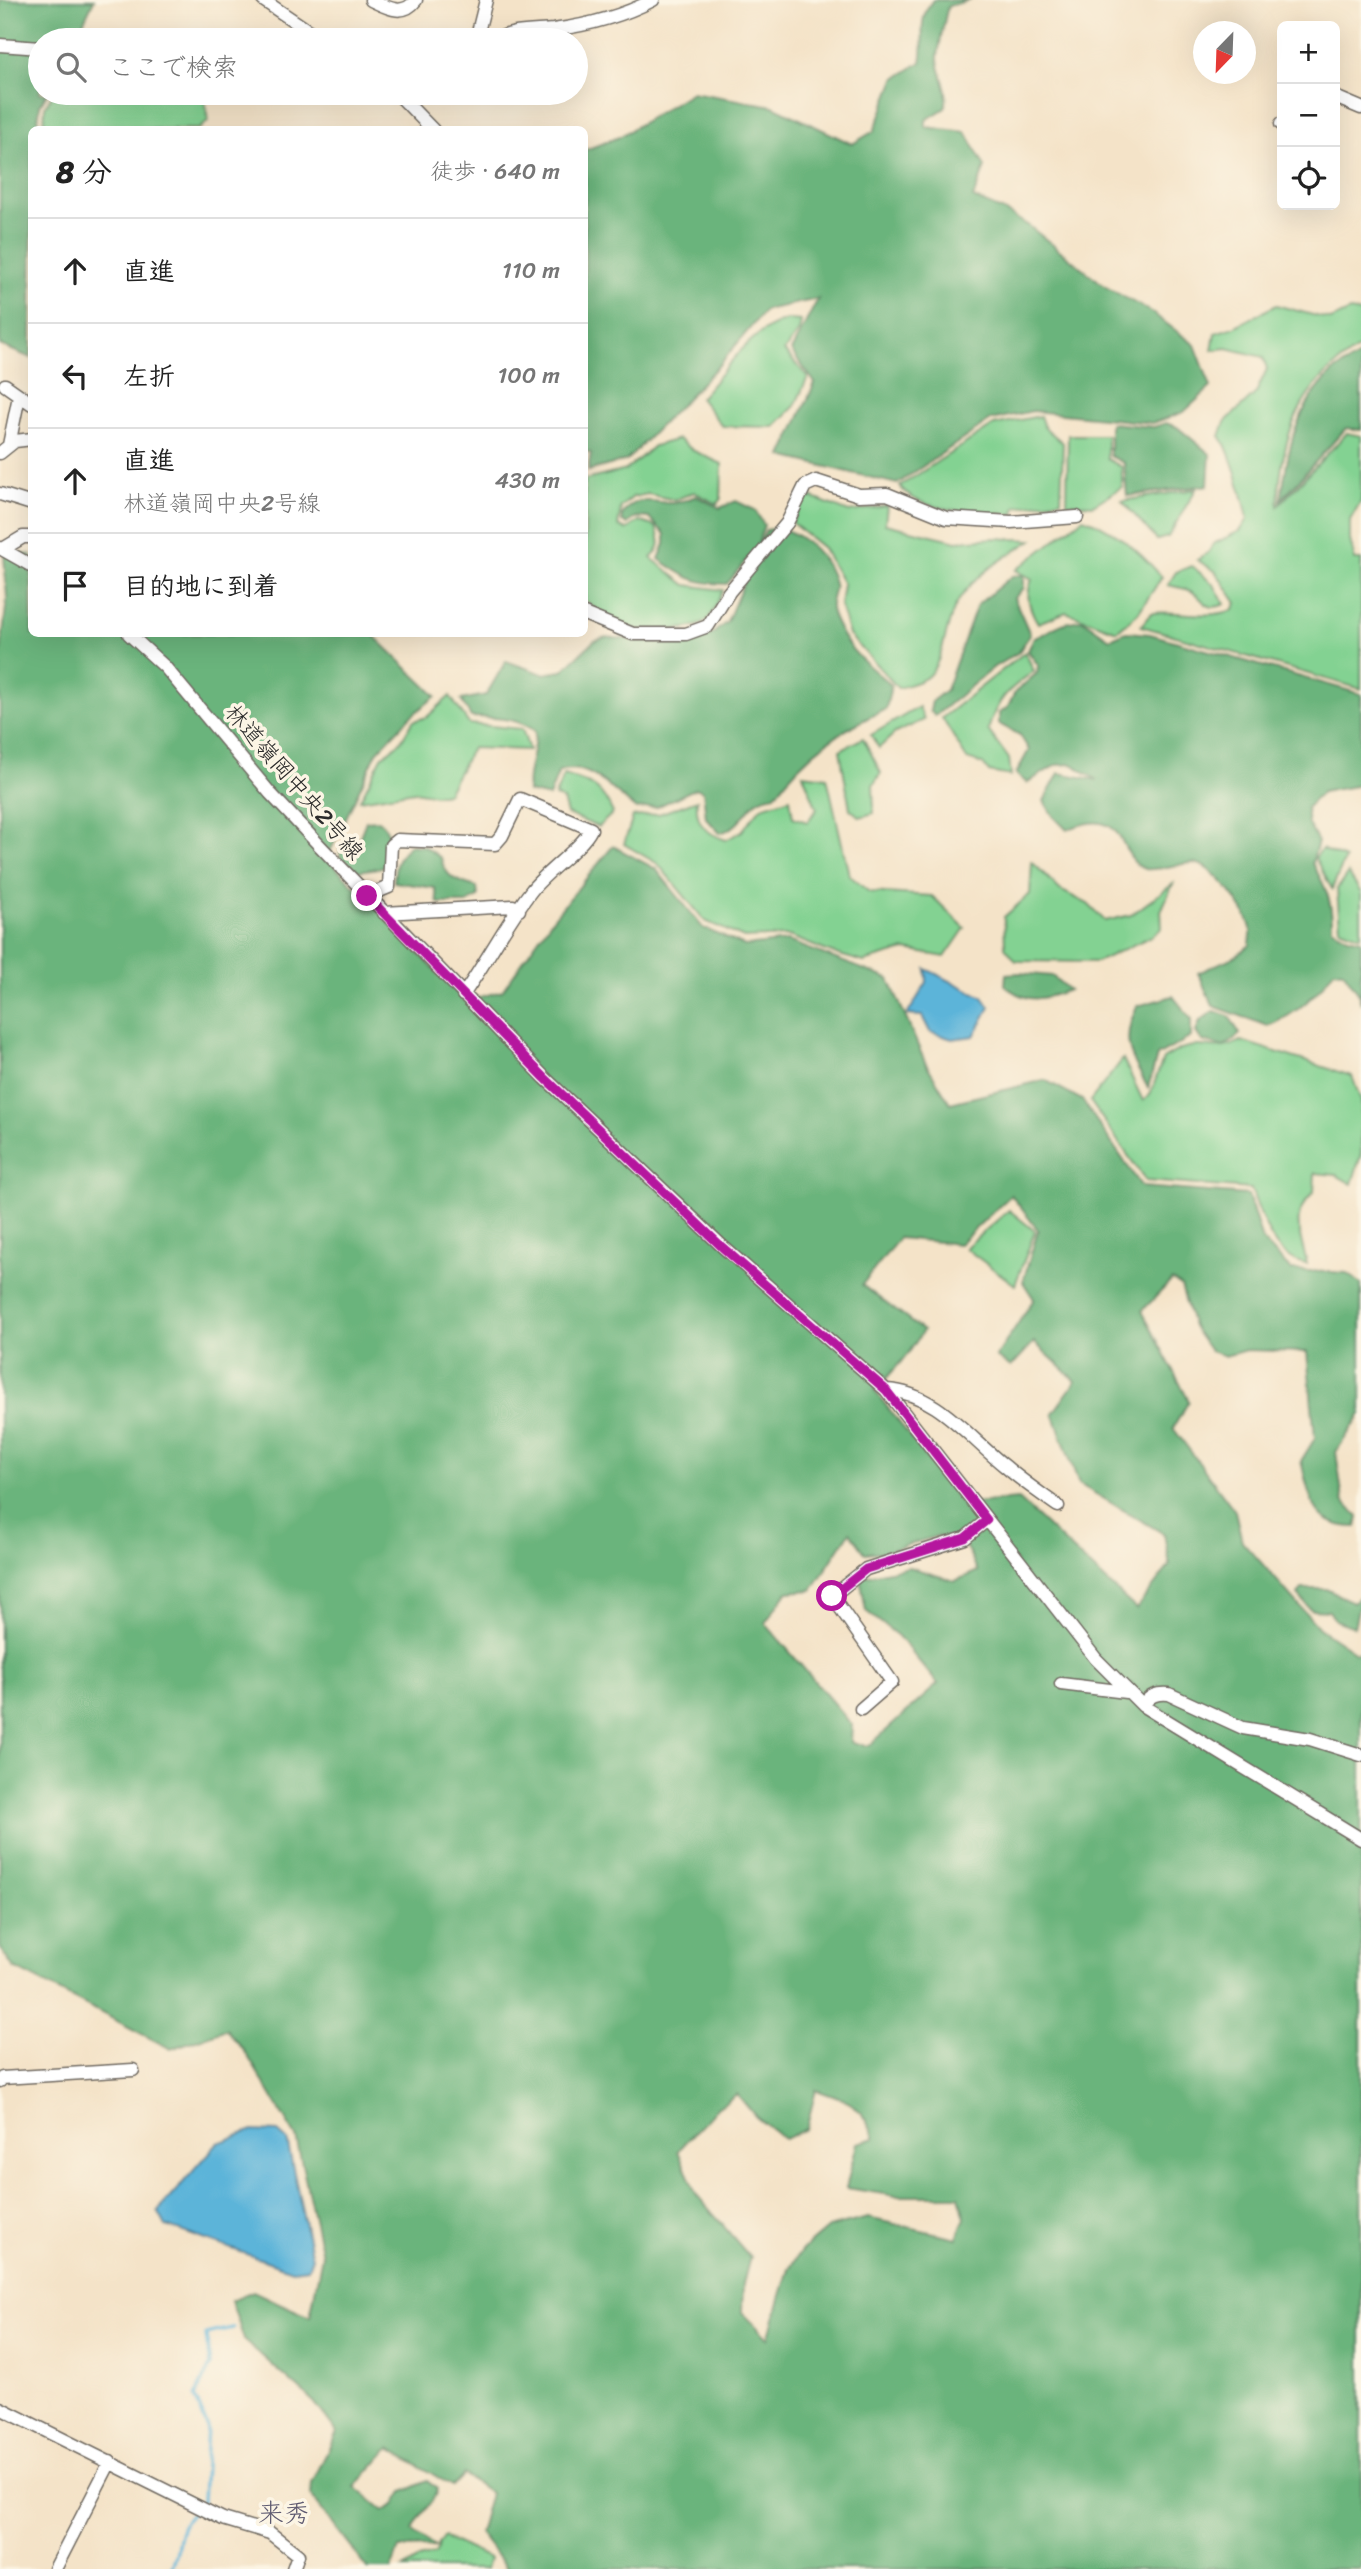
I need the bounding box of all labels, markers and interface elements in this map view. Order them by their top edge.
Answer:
north arrow [1193,21,1256,84]
map controls [1277,21,1340,210]
button: + [1277,21,1340,84]
search box [28,28,588,105]
text: ここで検索 [108,44,238,90]
icon: search [52,48,90,86]
button: − [1277,84,1340,147]
text: 8 分 [56,145,112,199]
button: locate [1277,147,1340,210]
text: 徒歩 · 640 m [430,151,560,192]
text: 直進 [123,248,175,294]
text: 110 m [502,250,560,291]
icon: ahead [56,252,94,290]
text: 左折 [123,353,175,399]
text: 100 m [497,355,560,396]
icon: left [56,357,94,395]
text: 直進 [123,437,175,483]
text: 430 m [495,460,560,501]
icon: ahead [56,462,94,500]
text: 林道嶺岡中央2号線 [123,483,320,524]
text: 目的地に到着 [123,563,279,609]
icon: arrive [56,567,94,605]
street label: 林道嶺岡中央2号線 [214,694,374,870]
route end [351,880,382,911]
route start [816,1580,847,1611]
district label: 来秀 [258,2490,310,2536]

